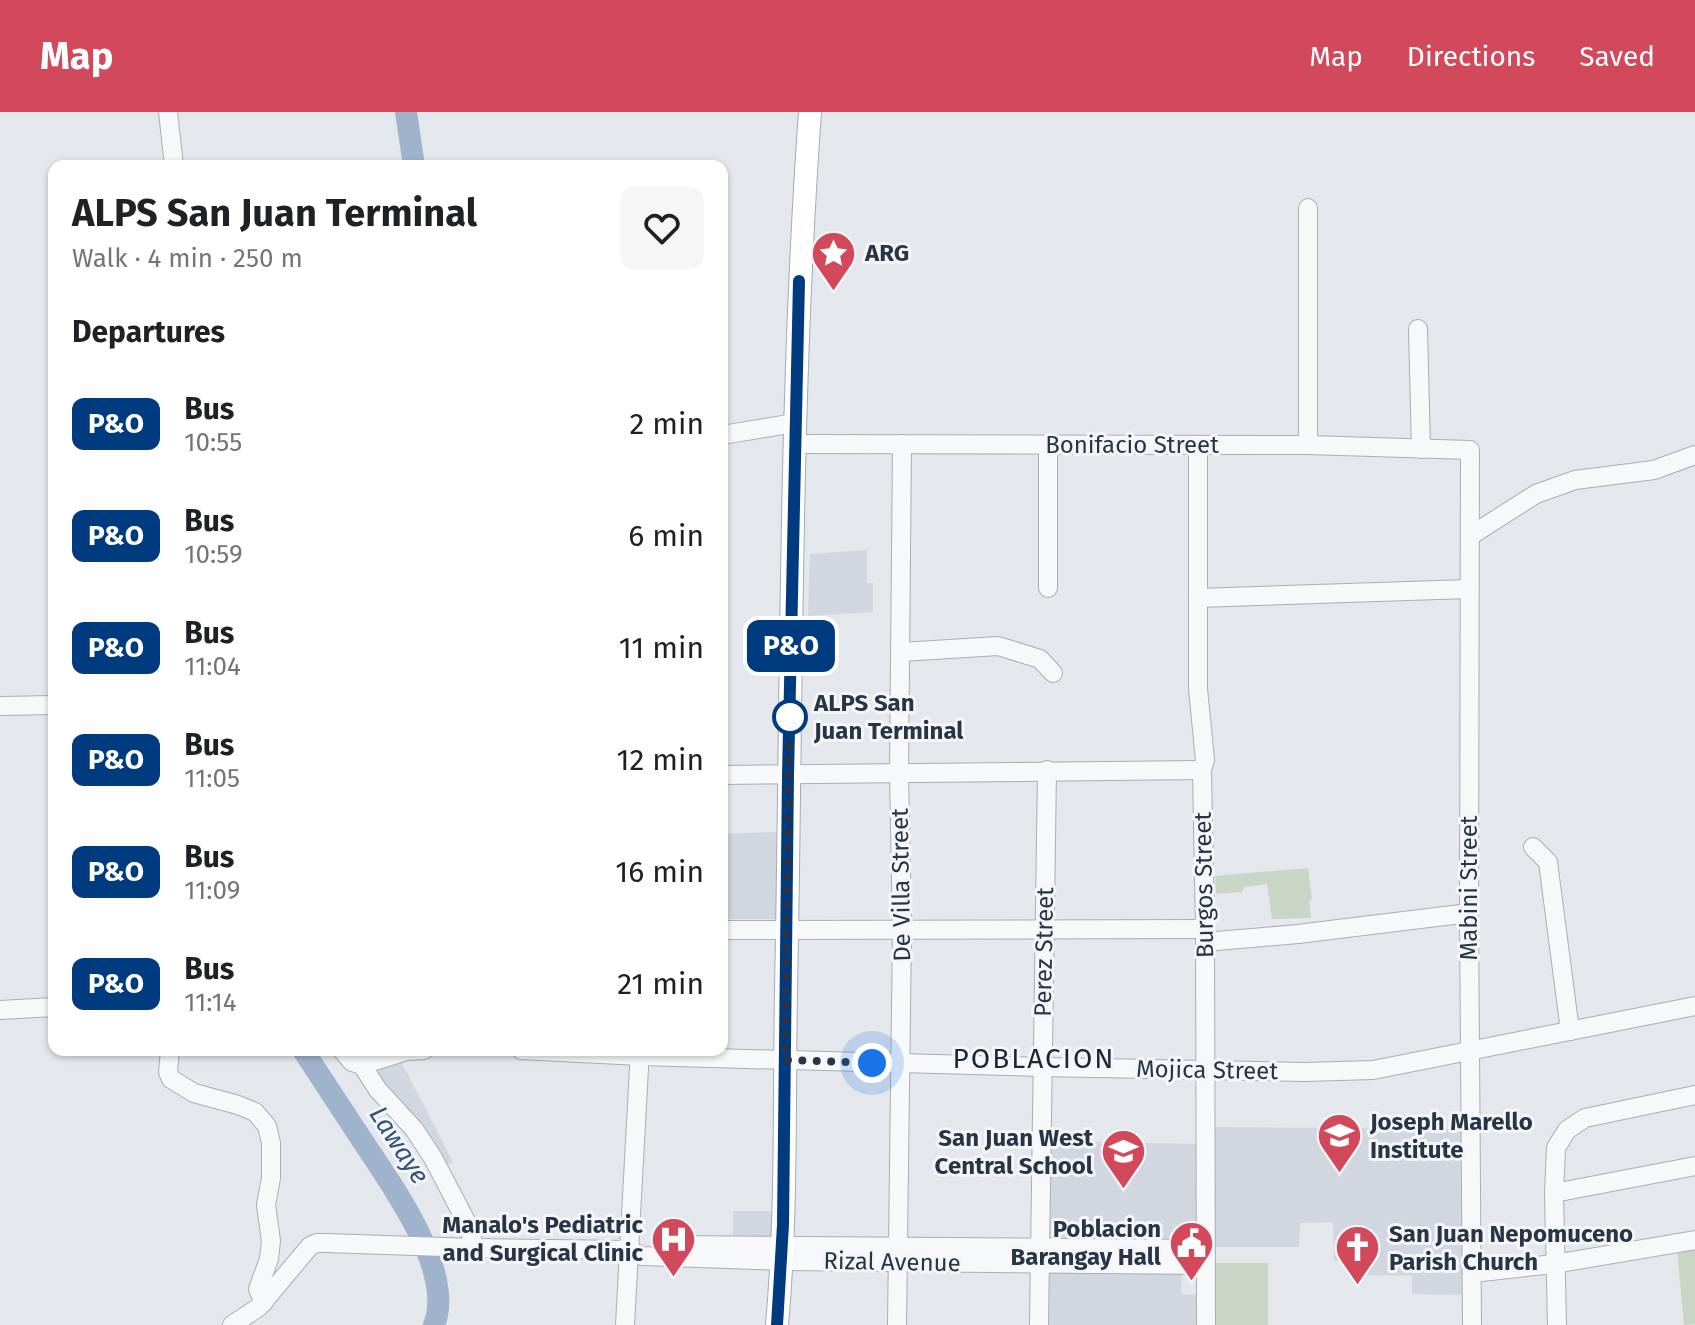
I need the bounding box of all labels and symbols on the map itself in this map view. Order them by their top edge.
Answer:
place icon: ARG [810,229,858,292]
place label: ARG [864,239,909,267]
street label: Bonifacio Street [1045,431,1219,459]
line badge: P&O [745,620,837,672]
place label: ALPS San Juan Terminal [813,689,964,745]
marker: ALPS San Juan Terminal [773,700,807,734]
street label: De Villa Street [886,808,916,962]
street label: Burgos Street [1189,811,1219,958]
street label: Mabini Street [1455,815,1483,961]
street label: Perez Street [1029,887,1059,1017]
district label: POBLACION [953,1042,1115,1075]
your location [852,1043,892,1083]
street label: Mojica Street [1136,1055,1279,1085]
water label: Lawaye [363,1100,435,1190]
place label: Joseph Marello Institute [1369,1108,1533,1164]
school or university icon: Joseph Marello Institute [1315,1112,1363,1175]
place label: San Juan West Central School [935,1124,1094,1180]
school or university icon: San Juan West Central School [1100,1128,1148,1191]
place label: Manalo's Pediatric and Surgical Clinic [442,1211,643,1267]
hospital icon: Manalo's Pediatric and Surgical Clinic [650,1215,698,1278]
place label: Poblacion Barangay Hall [1011,1215,1162,1271]
public building icon: Poblacion Barangay Hall [1168,1219,1216,1282]
place label: San Juan Nepomuceno Parish Church [1389,1220,1633,1276]
church icon: San Juan Nepomuceno Parish Church [1334,1224,1382,1287]
street label: Rizal Avenue [823,1247,961,1277]

